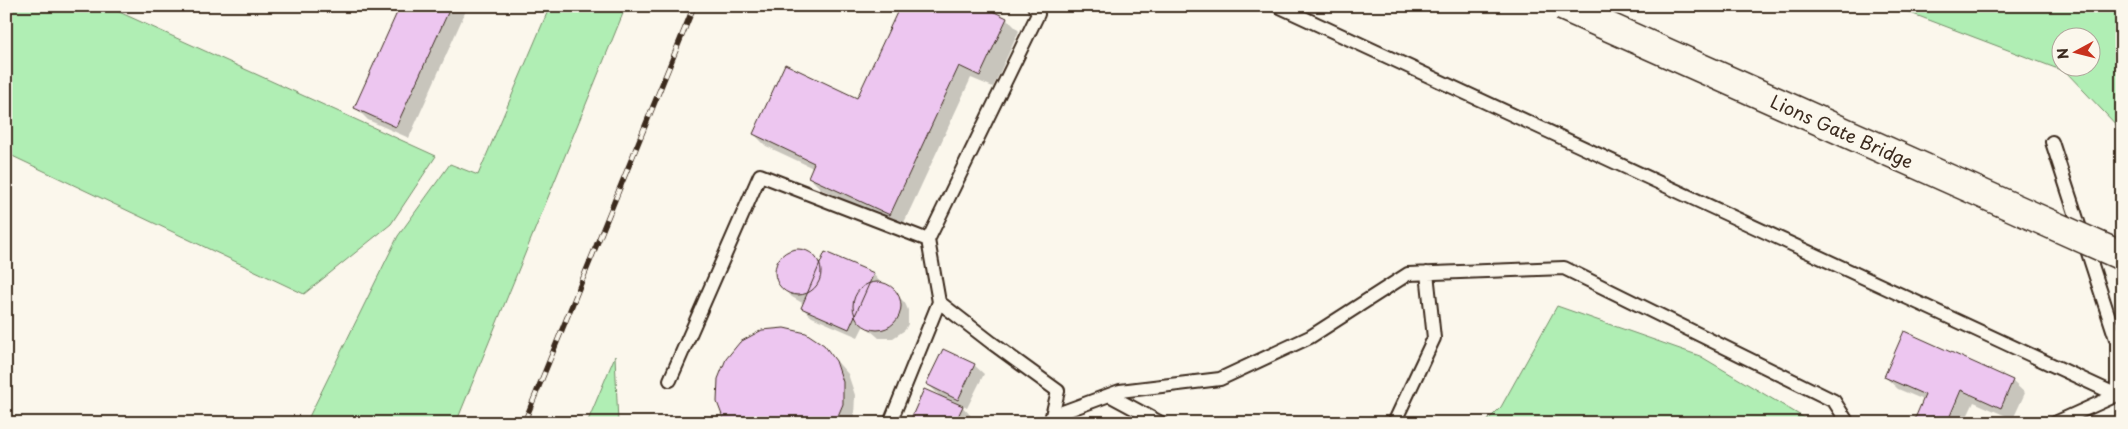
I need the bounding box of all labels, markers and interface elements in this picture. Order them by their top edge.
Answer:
north arrow [2050,28,2100,78]
text: N [2052,47,2074,60]
street label: Lions Gate Bridge [1766,87,1918,175]

